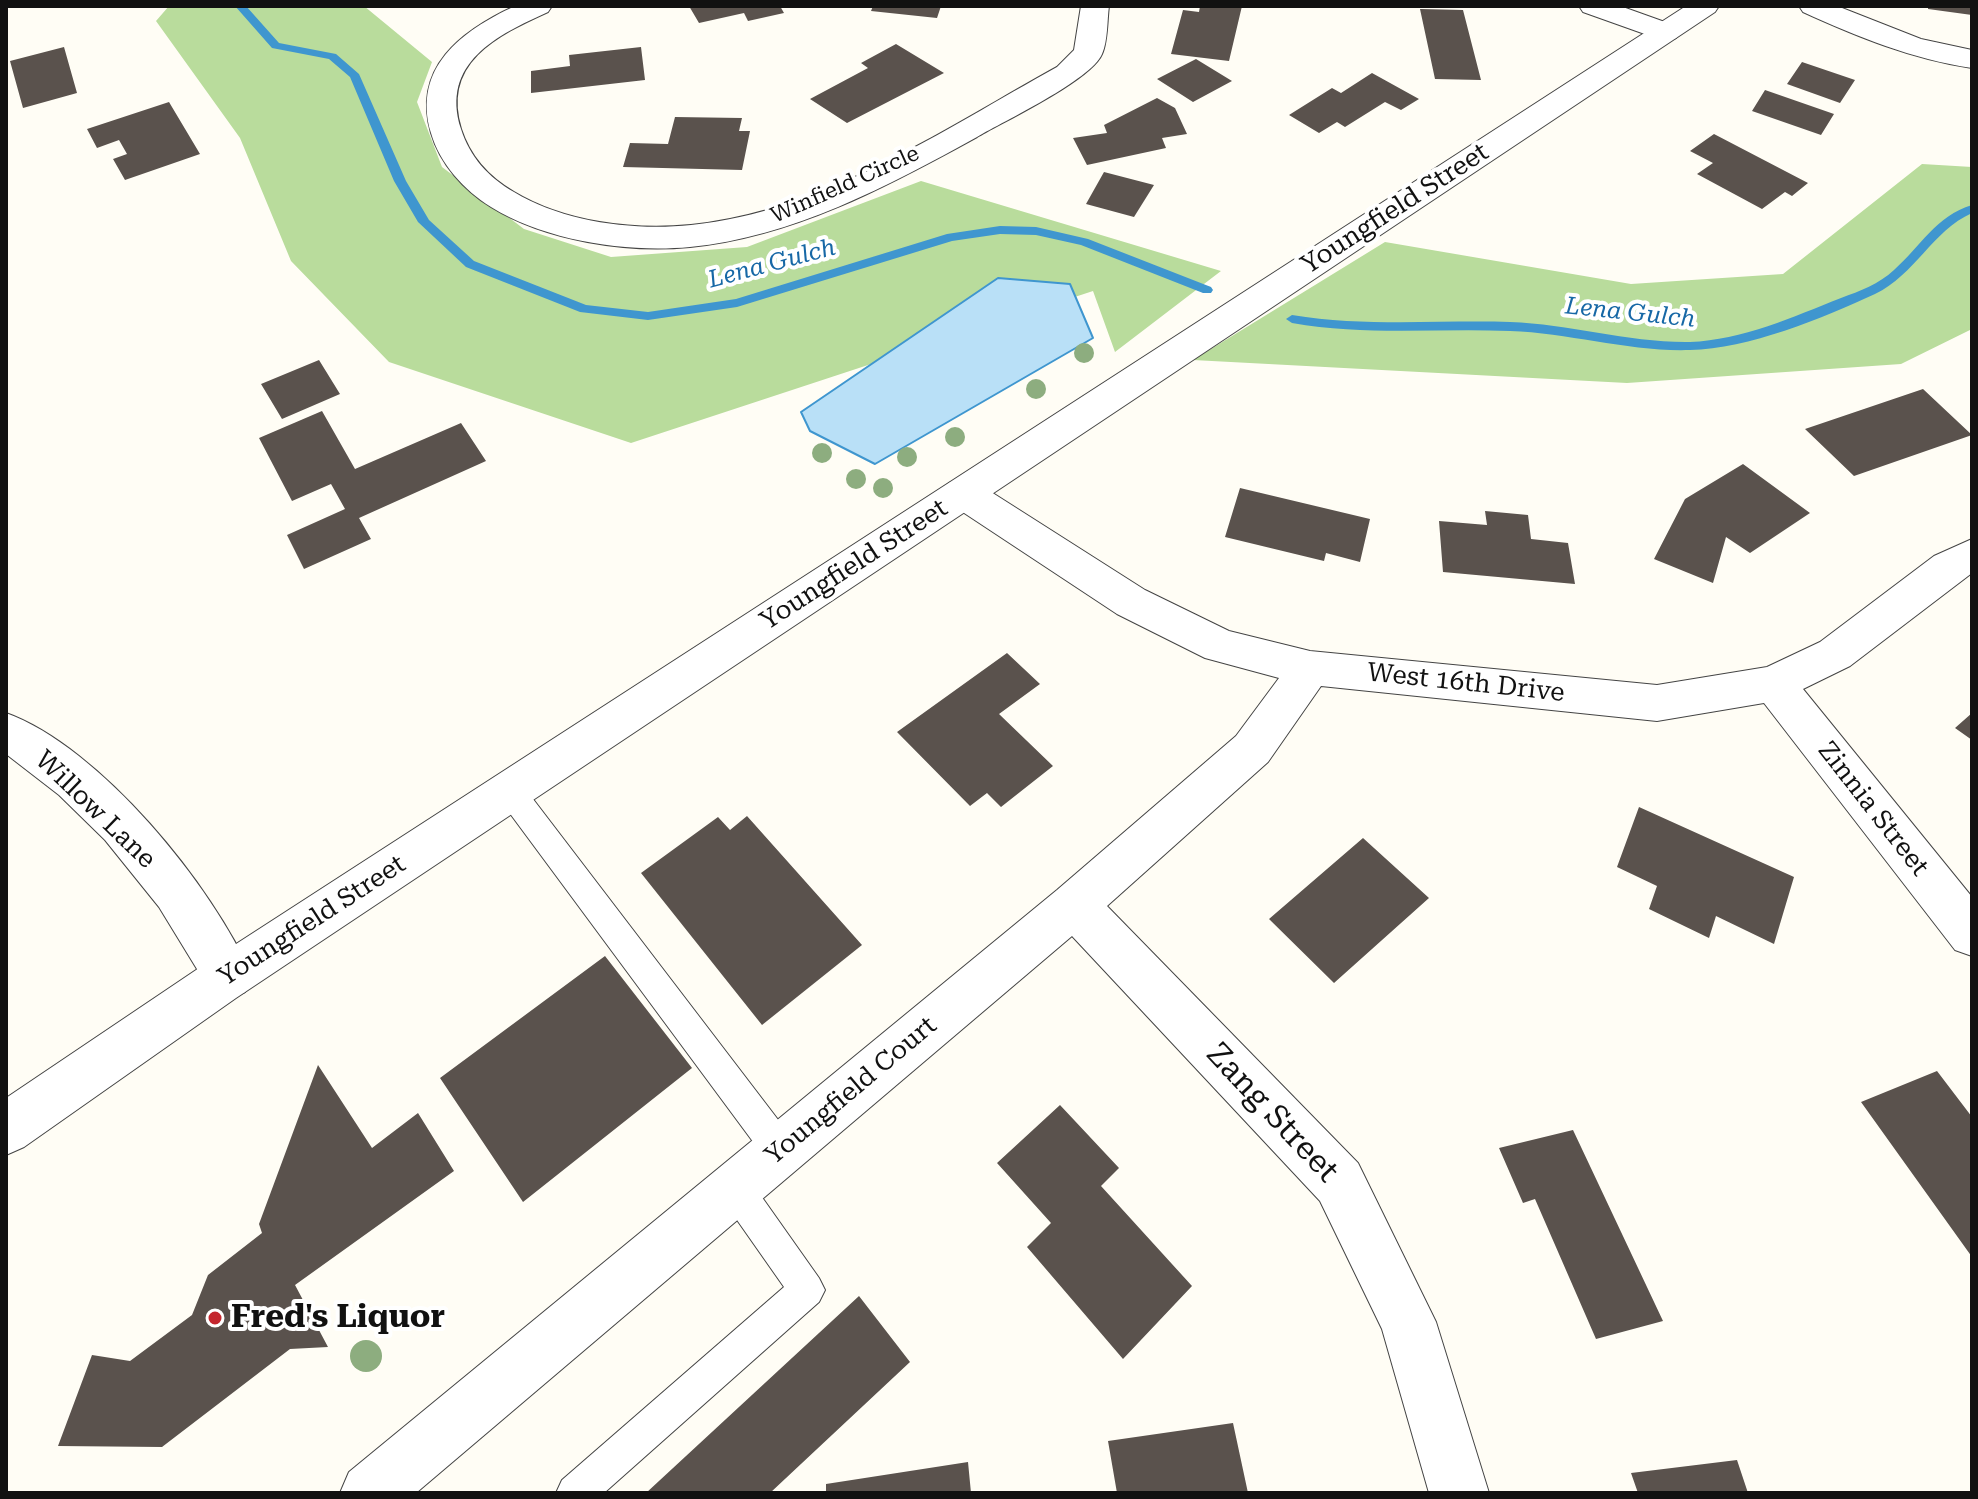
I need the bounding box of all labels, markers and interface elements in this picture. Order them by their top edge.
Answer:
street label: Youngfield Street [1296,137,1494,281]
street label: Winfield Circle [767,140,923,230]
water label: Lena Gulch [705,233,839,295]
water label: Lena Gulch [1564,292,1696,334]
street label: Youngfield Street [755,493,953,637]
street label: West 16th Drive [1366,657,1566,709]
street label: Zinnia Street [1811,736,1935,882]
street label: Willow Lane [28,745,162,875]
street label: Youngfield Street [213,849,411,993]
street label: Youngfield Court [759,1010,943,1172]
street label: Zang Street [1198,1035,1346,1191]
place label: Fred's Liquor [231,1299,445,1337]
marker: Fred's Liquor [206,1309,224,1327]

